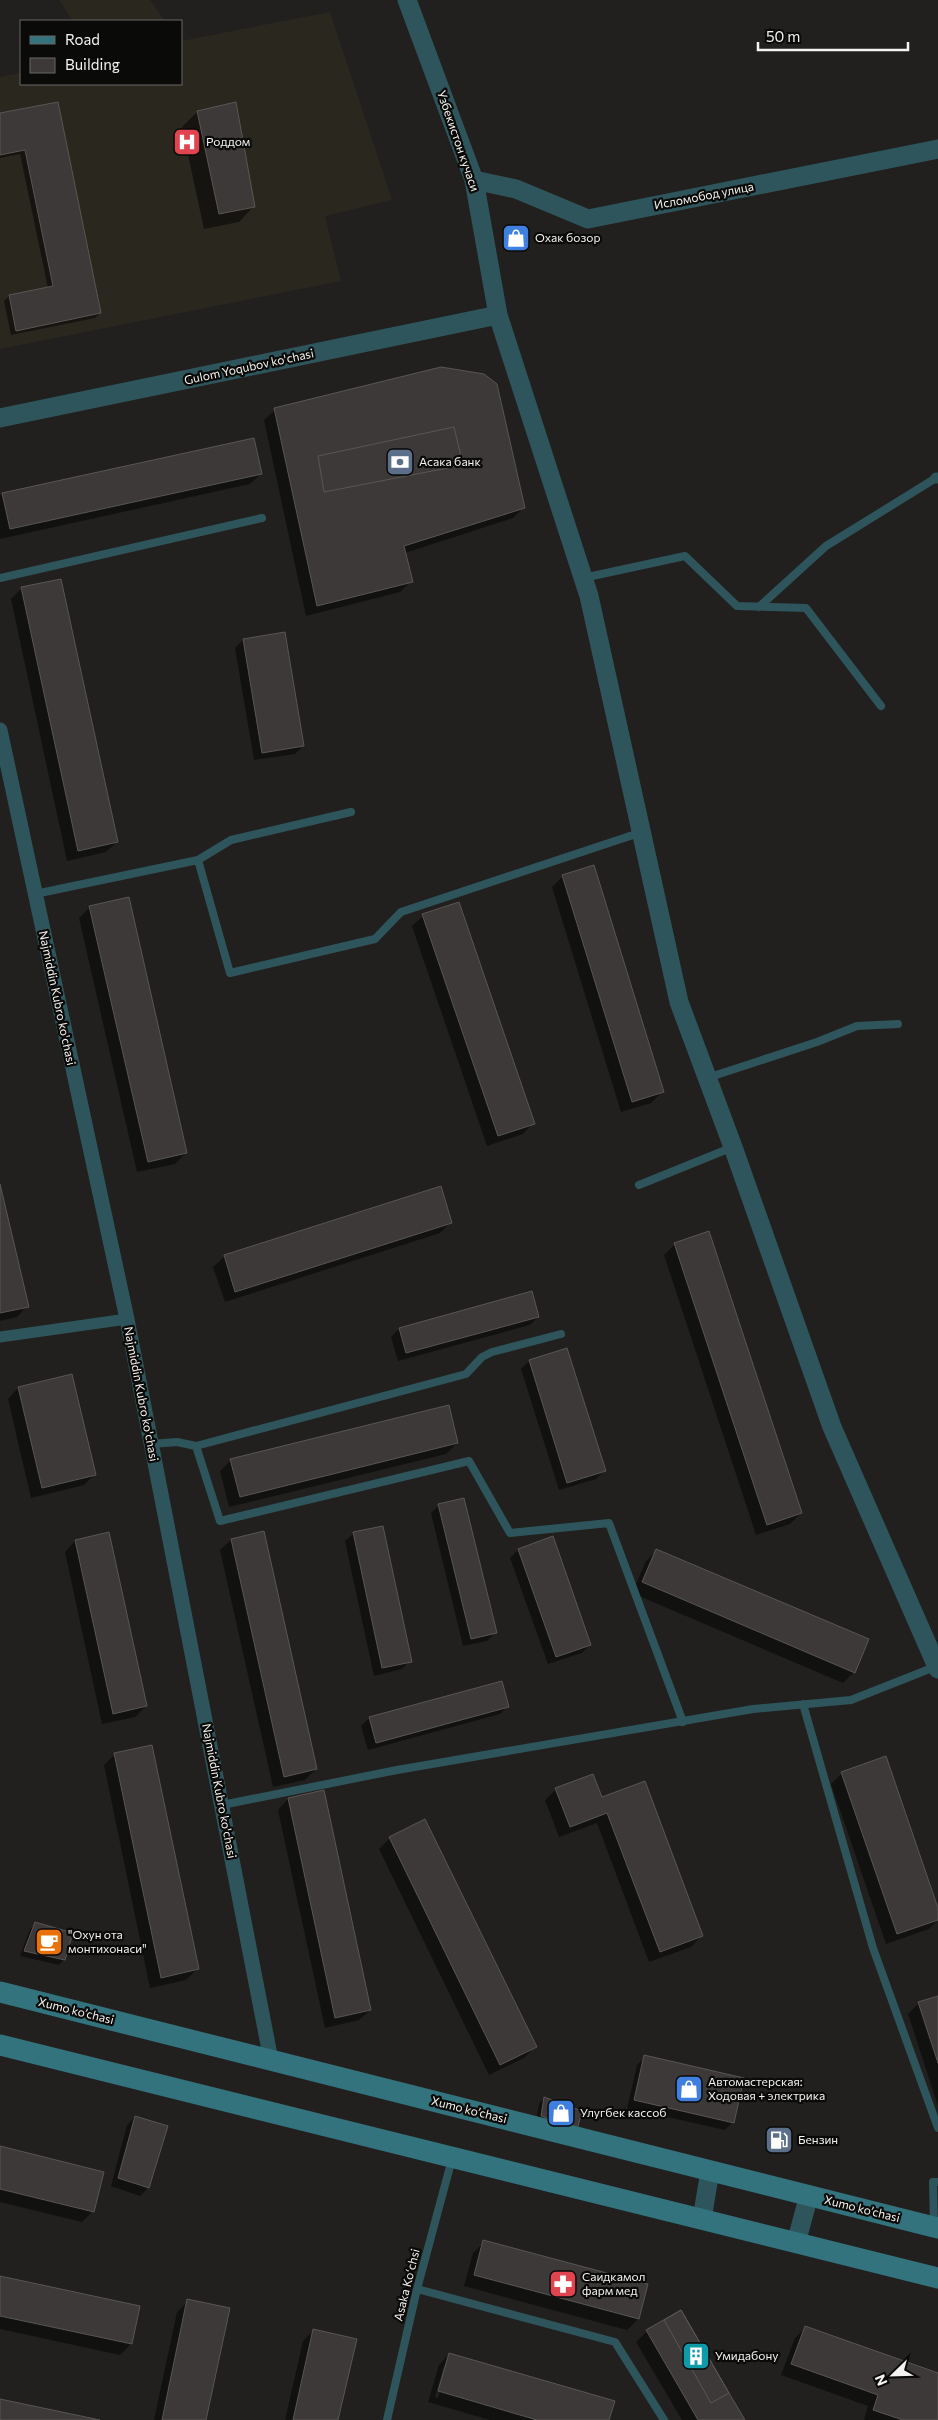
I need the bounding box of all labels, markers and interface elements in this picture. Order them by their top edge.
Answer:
legend [20,20,182,85]
scale bar [758,20,908,52]
text: 50 m [766,27,800,45]
text: Road [65,30,100,48]
text: Building [65,55,120,73]
street label: Узбекистон кучаси [435,88,483,193]
hospital icon: Роддом [172,127,202,157]
place label: Роддом [206,134,250,148]
street label: Исломобод улица [653,178,755,212]
shop icon: Охак бозор [501,223,531,253]
place label: Охак бозор [535,230,600,244]
street label: Gulom Yoqubov ko'chasi [183,345,315,387]
bank icon: Асака банк [385,447,415,477]
place label: Асака банк [419,454,481,468]
street label: Najmiddin Kubro ko'chasi [37,929,79,1066]
street label: Najmiddin Kubro ko'chasi [122,1325,162,1463]
street label: Najmiddin Kubro ko'chasi [200,1722,240,1860]
cafe icon: "Охун ота монтихонаси" [34,1927,64,1957]
place label: "Охун ота монтихонаси" [68,1927,147,1955]
street label: Xumo ko’chasi [37,1994,116,2026]
shop icon: Автомастерская: Ходовая + электрика [674,2074,704,2104]
place label: Автомастерская: Ходовая + электрика [708,2074,825,2102]
street label: Xumo ko’chasi [430,2093,509,2125]
shop icon: Улугбек кассоб [546,2098,576,2128]
place label: Улугбек кассоб [580,2105,667,2119]
fuel station icon: Бензин [764,2125,794,2155]
place label: Бензин [798,2132,838,2146]
street label: Xumo ko’chasi [823,2192,902,2224]
street label: Asaka Koʻchsi [390,2247,422,2322]
pharmacy icon: Саидкамол фарм мед [548,2269,578,2299]
place label: Саидкамол фарм мед [582,2269,646,2297]
building icon: Умидабону [681,2341,711,2371]
place label: Умидабону [715,2348,779,2362]
north arrow [868,2350,918,2400]
text: N [871,2372,890,2388]

